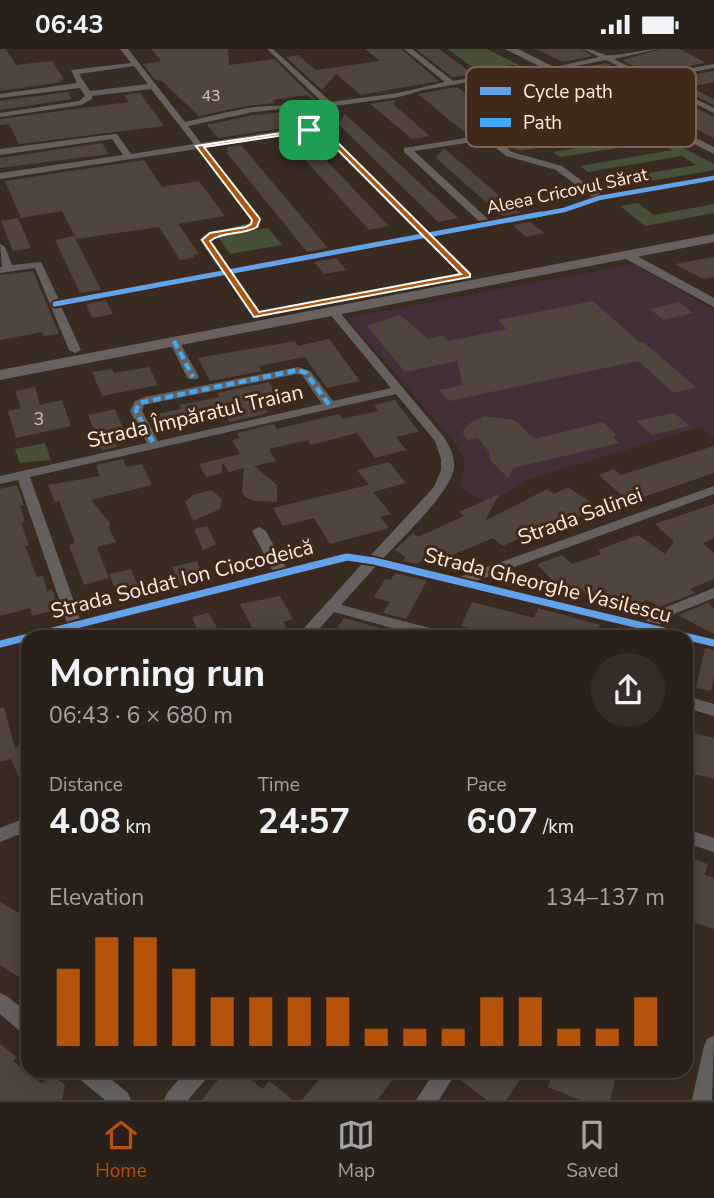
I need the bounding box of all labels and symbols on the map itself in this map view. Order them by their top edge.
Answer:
legend [466,67,696,147]
text: Cycle path [523,79,613,105]
house number: 43 [201,85,221,107]
pin [279,100,339,160]
text: Path [523,110,562,136]
street label: Aleea Cricovul Sărat [484,162,651,220]
street label: Strada Împăratul Traian [84,377,306,455]
house number: 3 [34,407,44,431]
street label: Strada Salinei [514,481,646,551]
street label: Strada Soldat Ion Ciocodeică [48,533,316,625]
street label: Strada Gheorghe Vasilescu [421,541,675,629]

